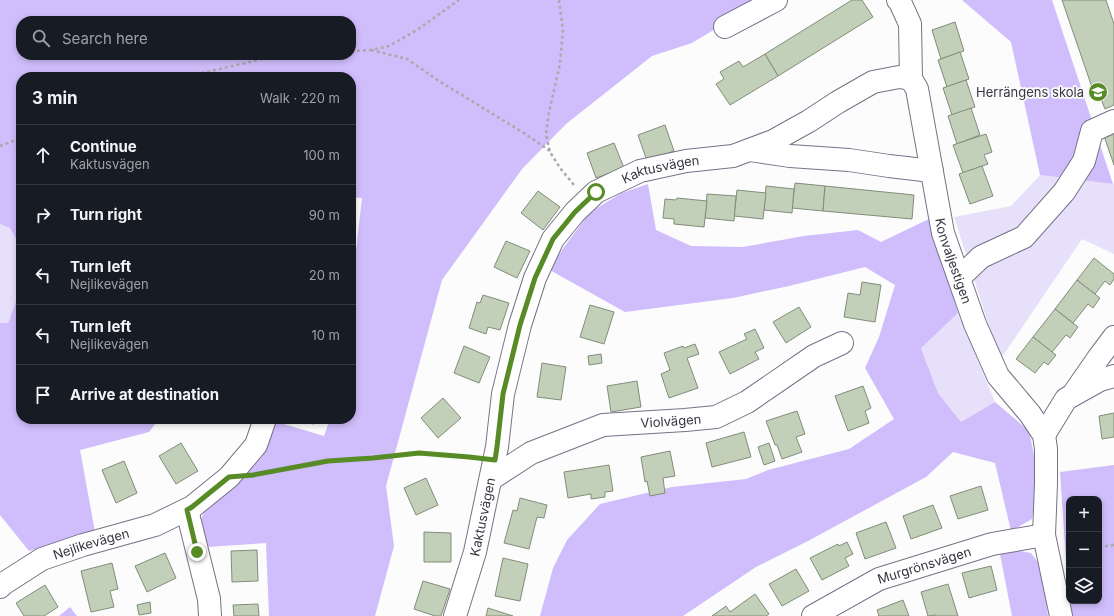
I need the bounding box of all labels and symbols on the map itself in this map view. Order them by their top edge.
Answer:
school or university icon: Herrängens skola [1087,81,1109,103]
place label: Herrängens skola [976,84,1084,100]
street label: Kaktusvägen [619,152,700,187]
route start [587,183,605,201]
street label: Konvaljestigen [932,217,975,306]
street label: Violvägen [640,410,702,431]
street label: Kaktusvägen [466,476,498,558]
street label: Nejlikevägen [51,525,131,563]
route end [188,543,206,561]
street label: Murgrönsvägen [876,543,973,587]

